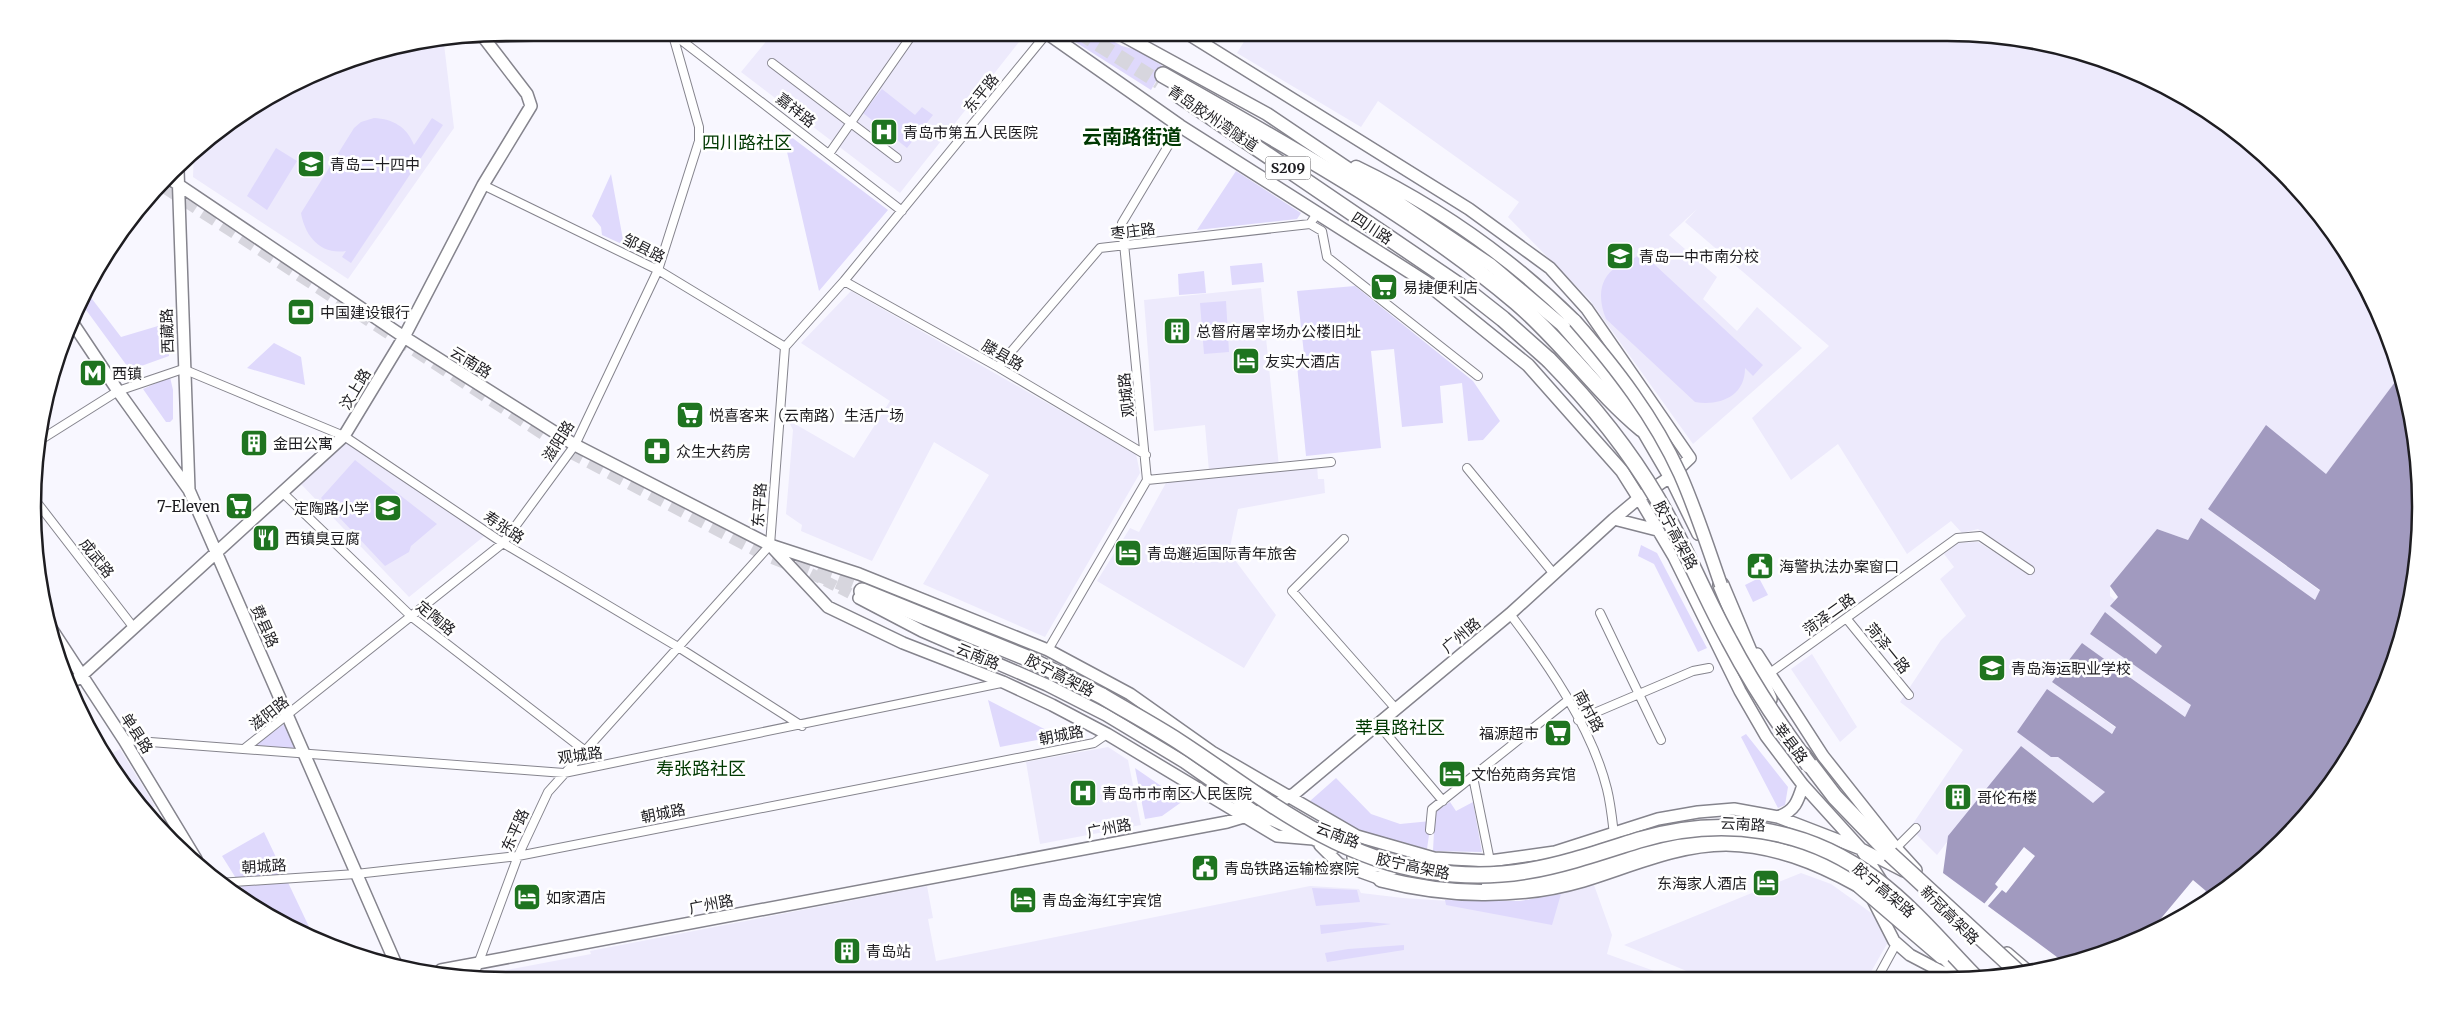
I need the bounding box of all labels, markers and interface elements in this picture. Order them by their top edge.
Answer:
street label: 东平路 [959,70,1003,116]
street label: 青岛胶州湾隧道 [1164,81,1262,155]
street label: 嘉祥路 [772,89,820,131]
hospital icon: 青岛市第五人民医院 [869,117,899,147]
place label: 青岛市第五人民医院 [903,123,1038,142]
district label: 云南路街道 [1082,124,1182,149]
district label: 四川路社区 [702,131,792,154]
school or university icon: 青岛二十四中 [296,149,326,179]
place label: 青岛二十四中 [330,155,420,174]
road number: S209 [1266,156,1310,180]
street label: 四川路 [1348,208,1396,248]
street label: 枣庄路 [1110,219,1156,243]
street label: 邹县路 [620,229,668,267]
school or university icon: 青岛一中市南分校 [1605,241,1635,271]
place label: 青岛一中市南分校 [1639,247,1759,266]
supermarket icon: 易捷便利店 [1369,272,1399,302]
place label: 易捷便利店 [1403,278,1478,297]
bank icon: 中国建设银行 [286,297,316,327]
place label: 中国建设银行 [320,303,410,322]
street label: 西藏路 [157,308,177,354]
building icon: 总督府屠宰场办公楼旧址 [1162,316,1192,346]
place label: 总督府屠宰场办公楼旧址 [1196,322,1361,341]
street label: 滕县路 [979,336,1027,374]
street label: 云南路 [447,342,495,382]
hotel icon: 友实大酒店 [1231,346,1261,376]
place label: 友实大酒店 [1265,352,1340,371]
metro station icon: 西镇 [78,358,108,388]
place label: 西镇 [112,364,142,383]
street label: 汶上路 [335,365,375,413]
street label: 观城路 [1114,372,1138,418]
supermarket icon: 悦喜客来（云南路）生活广场 [675,400,705,430]
place label: 悦喜客来（云南路）生活广场 [709,406,904,425]
street label: 滋阳路 [538,417,578,465]
building icon: 金田公寓 [239,428,269,458]
place label: 金田公寓 [273,434,333,453]
pharmacy icon: 众生大药房 [642,436,672,466]
place label: 众生大药房 [676,442,751,461]
street label: 东平路 [748,482,770,528]
supermarket icon: 7-Eleven [224,491,254,521]
school or university icon: 定陶路小学 [373,493,403,523]
place label: 7-Eleven [157,497,220,516]
street label: 胶宁高架路 [1650,497,1702,573]
place label: 定陶路小学 [294,499,369,518]
street label: 寿张路 [480,507,528,547]
restaurant icon: 西镇臭豆腐 [251,523,281,553]
place label: 西镇臭豆腐 [285,529,360,548]
street label: 成武路 [76,534,118,582]
hotel icon: 青岛邂逅国际青年旅舍 [1113,538,1143,568]
place label: 青岛邂逅国际青年旅舍 [1147,544,1297,563]
public building icon: 海警执法办案窗口 [1745,551,1775,581]
place label: 海警执法办案窗口 [1779,557,1899,576]
street label: 菏泽二路 [1799,589,1859,639]
street label: 定陶路 [413,596,459,640]
street label: 费县路 [247,602,283,650]
street label: 广州路 [1438,613,1484,657]
street label: 菏泽一路 [1862,619,1914,677]
street label: 云南路 [954,639,1002,673]
street label: 胶宁高架路 [1022,650,1098,700]
school or university icon: 青岛海运职业学校 [1977,653,2007,683]
place label: 青岛海运职业学校 [2011,659,2131,678]
street label: 南村路 [1570,687,1608,735]
street label: 滋阳路 [245,692,293,734]
street label: 单县路 [117,709,157,757]
district label: 莘县路社区 [1355,716,1445,739]
supermarket icon: 福源超市 [1543,718,1573,748]
street label: 莘县路 [1770,719,1812,767]
street label: 朝城路 [1037,721,1085,749]
place label: 福源超市 [1479,724,1539,743]
street label: 观城路 [556,742,604,768]
district label: 寿张路社区 [656,757,746,780]
hotel icon: 文怡苑商务宾馆 [1437,759,1467,789]
place label: 文怡苑商务宾馆 [1471,765,1576,784]
hospital icon: 青岛市市南区人民医院 [1068,778,1098,808]
building icon: 哥伦布楼 [1943,782,1973,812]
place label: 青岛市市南区人民医院 [1102,784,1252,803]
place label: 哥伦布楼 [1977,788,2037,807]
street label: 朝城路 [639,799,687,827]
street label: 东平路 [497,806,533,854]
street label: 云南路 [1720,813,1766,835]
street label: 广州路 [1085,814,1133,842]
street label: 云南路 [1314,818,1362,852]
street label: 胶宁高架路 [1374,849,1452,883]
public building icon: 青岛铁路运输检察院 [1190,853,1220,883]
street label: 朝城路 [241,855,287,877]
place label: 青岛铁路运输检察院 [1224,859,1359,878]
street label: 胶宁高架路 [1849,859,1919,921]
hotel icon: 东海家人酒店 [1751,868,1781,898]
place label: 东海家人酒店 [1657,874,1747,893]
hotel icon: 如家酒店 [512,882,542,912]
street label: 新冠高架路 [1917,882,1983,948]
hotel icon: 青岛金海红宇宾馆 [1008,885,1038,915]
place label: 如家酒店 [546,888,606,907]
street label: 广州路 [687,890,735,918]
place label: 青岛金海红宇宾馆 [1042,891,1162,910]
building icon: 青岛站 [832,936,862,966]
place label: 青岛站 [866,942,911,961]

